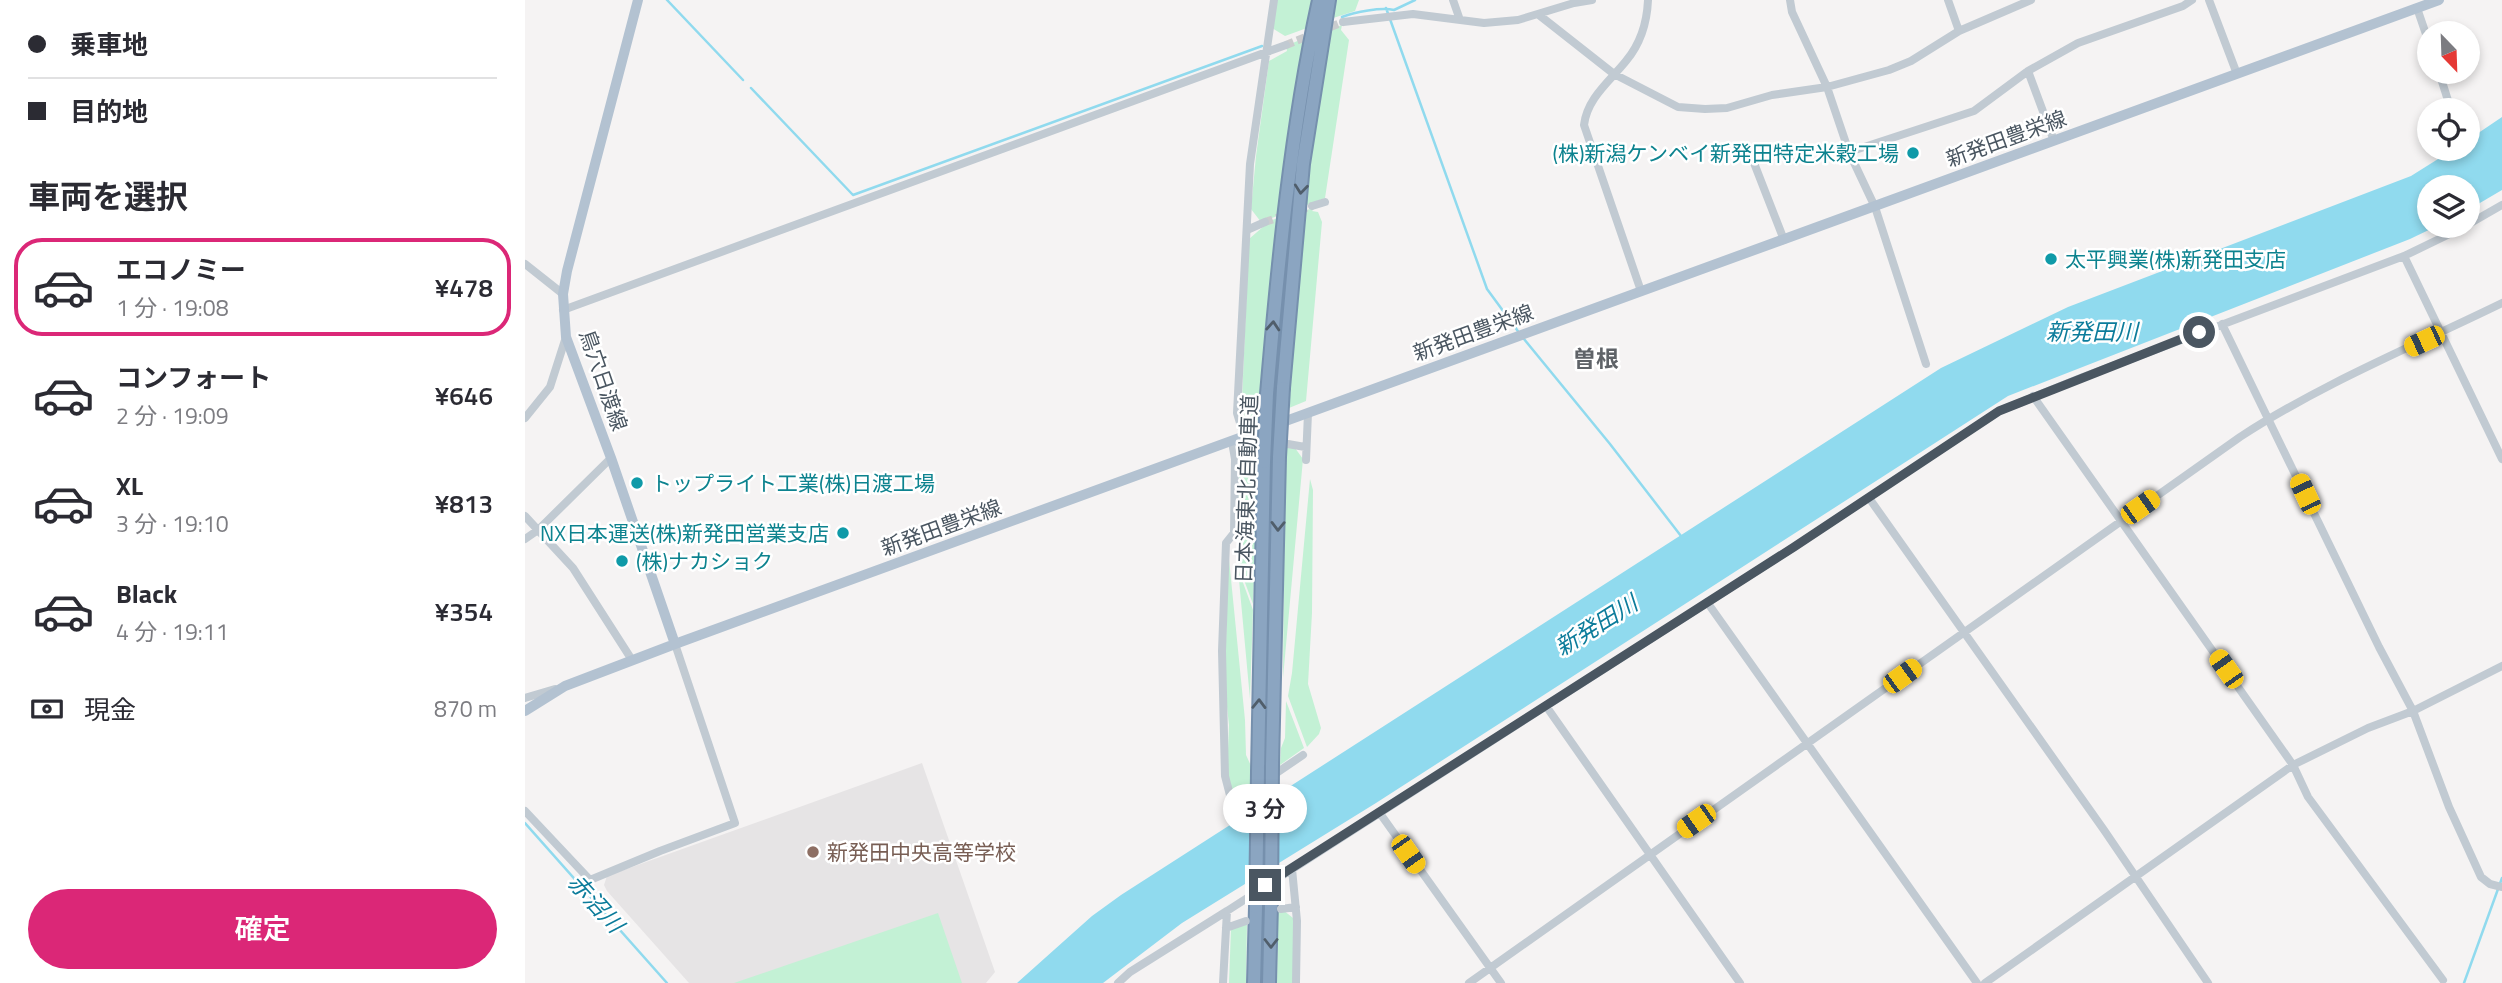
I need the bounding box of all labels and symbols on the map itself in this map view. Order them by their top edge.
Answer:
north arrow [2417,21,2480,84]
street label: 新発田豊栄線 [1941,101,2071,175]
place label: (株)新潟ケンベイ新発田特定米穀工場 [1553,137,1899,169]
marker: (株)新潟ケンベイ新発田特定米穀工場 [1905,145,1921,161]
one-way arrow [1293,183,1308,194]
place label: 太平興業(株)新発田支店 [2065,243,2286,275]
marker: 太平興業(株)新発田支店 [2043,251,2059,267]
street label: 新発田豊栄線 [1408,295,1538,369]
water label: 新発田川 [2046,314,2141,349]
route start [2183,316,2215,348]
one-way arrow [1265,321,1280,332]
car [2401,323,2448,359]
street label: 鳥穴日渡線 [572,325,636,435]
district label: 曽根 [1573,341,1619,376]
street label: 日本海東北自動車道 [1227,394,1265,584]
place label: トップライト工業(株)日渡工場 [651,467,935,499]
car [2287,471,2324,517]
marker: トップライト工業(株)日渡工場 [629,475,645,491]
car [2117,486,2164,528]
street label: 新発田豊栄線 [876,490,1006,564]
place label: NX日本運送(株)新発田営業支店 [540,517,829,549]
one-way arrow [1270,520,1285,531]
marker: NX日本運送(株)新発田営業支店 [835,525,851,541]
place label: (株)ナカショク [636,545,773,577]
marker: (株)ナカショク [614,553,630,569]
water label: 新発田川 [1548,584,1647,664]
car [2206,646,2247,692]
car [1879,655,1926,697]
one-way arrow [1252,698,1267,709]
callout: 3 分 [1223,784,1307,832]
car [1673,800,1720,842]
car [1388,831,1429,877]
place label: 新発田中央高等学校 [827,836,1016,868]
marker: 新発田中央高等学校 [805,844,821,860]
water label: 赤沼川 [560,866,634,943]
route end [1249,869,1281,901]
one-way arrow [1263,938,1279,949]

